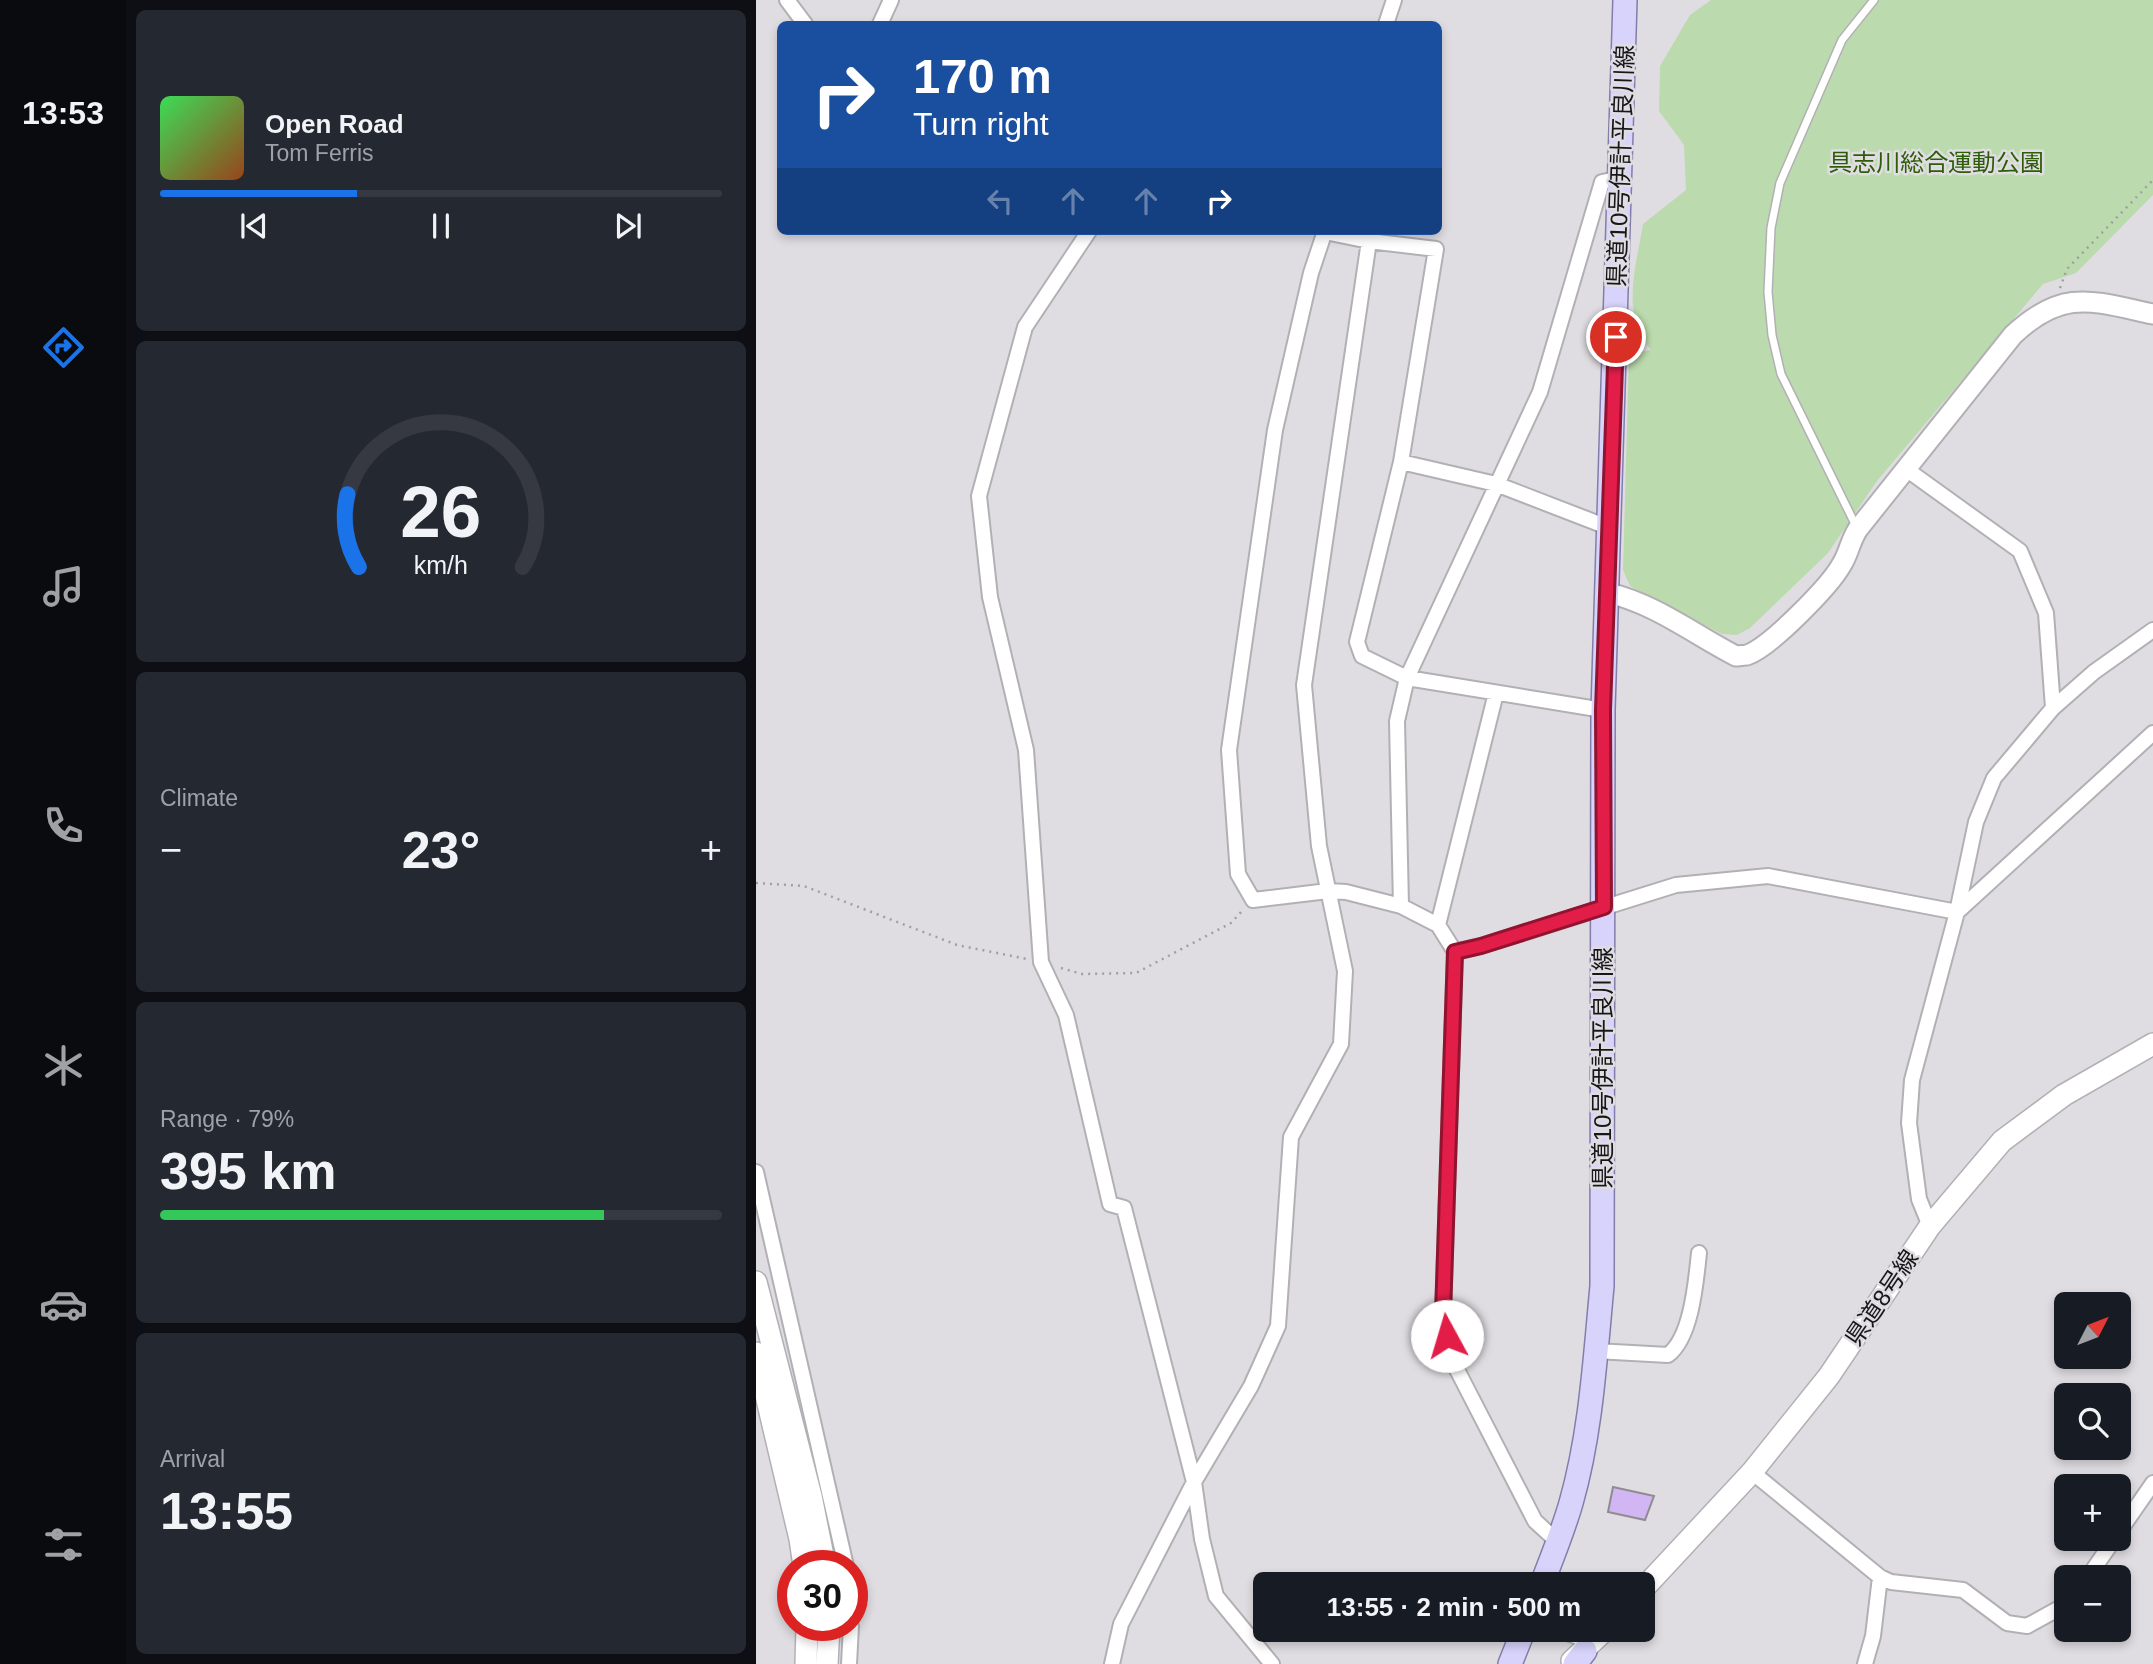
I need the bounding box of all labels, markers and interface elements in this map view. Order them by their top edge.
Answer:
street label: 県道10号伊計平良川線 [1603,44,1638,288]
icon: right [798,49,889,140]
text: 170 m [913,49,1052,103]
text: 13:53 [22,95,104,131]
text: Turn right [913,106,1049,142]
text: Open Road [265,109,404,139]
text: Tom Ferris [265,140,374,166]
park label: 具志川総合運動公園 [1828,149,2044,176]
icon: left [981,182,1019,220]
icon: ahead [1054,182,1092,220]
icon: ahead [1127,182,1165,220]
icon: right [1200,182,1238,220]
icon: previous [235,207,273,245]
icon: pause [422,207,460,245]
icon: next [609,207,647,245]
pin [1586,307,1646,367]
icon: arrive [1597,318,1635,356]
icon: directions [39,323,88,372]
text: 26 [401,472,481,553]
text: km/h [414,551,468,579]
icon: music [39,562,88,611]
text: Climate [160,785,238,811]
icon: phone [39,801,88,850]
text: 23° [402,821,480,879]
text: − [160,829,182,871]
text: + [700,829,722,871]
street label: 県道10号伊計平良川線 [1589,947,1616,1189]
icon: climate [39,1041,88,1090]
text: Range · 79% [160,1106,294,1132]
text: 395 km [160,1142,336,1200]
street label: 県道8号線 [1840,1245,1923,1351]
icon: car [39,1280,88,1329]
north arrow [2054,1292,2132,1368]
map controls [2054,1292,2131,1642]
position arrow [1410,1299,1484,1373]
button: search [2054,1383,2131,1460]
text: Arrival [160,1446,225,1472]
button: + [2054,1474,2131,1551]
text: 13:55 [160,1482,293,1540]
icon: filters [39,1520,88,1569]
speed limit sign: 30 [777,1550,868,1641]
button: − [2054,1565,2131,1642]
text: 13:55 · 2 min · 500 m [1327,1592,1581,1622]

